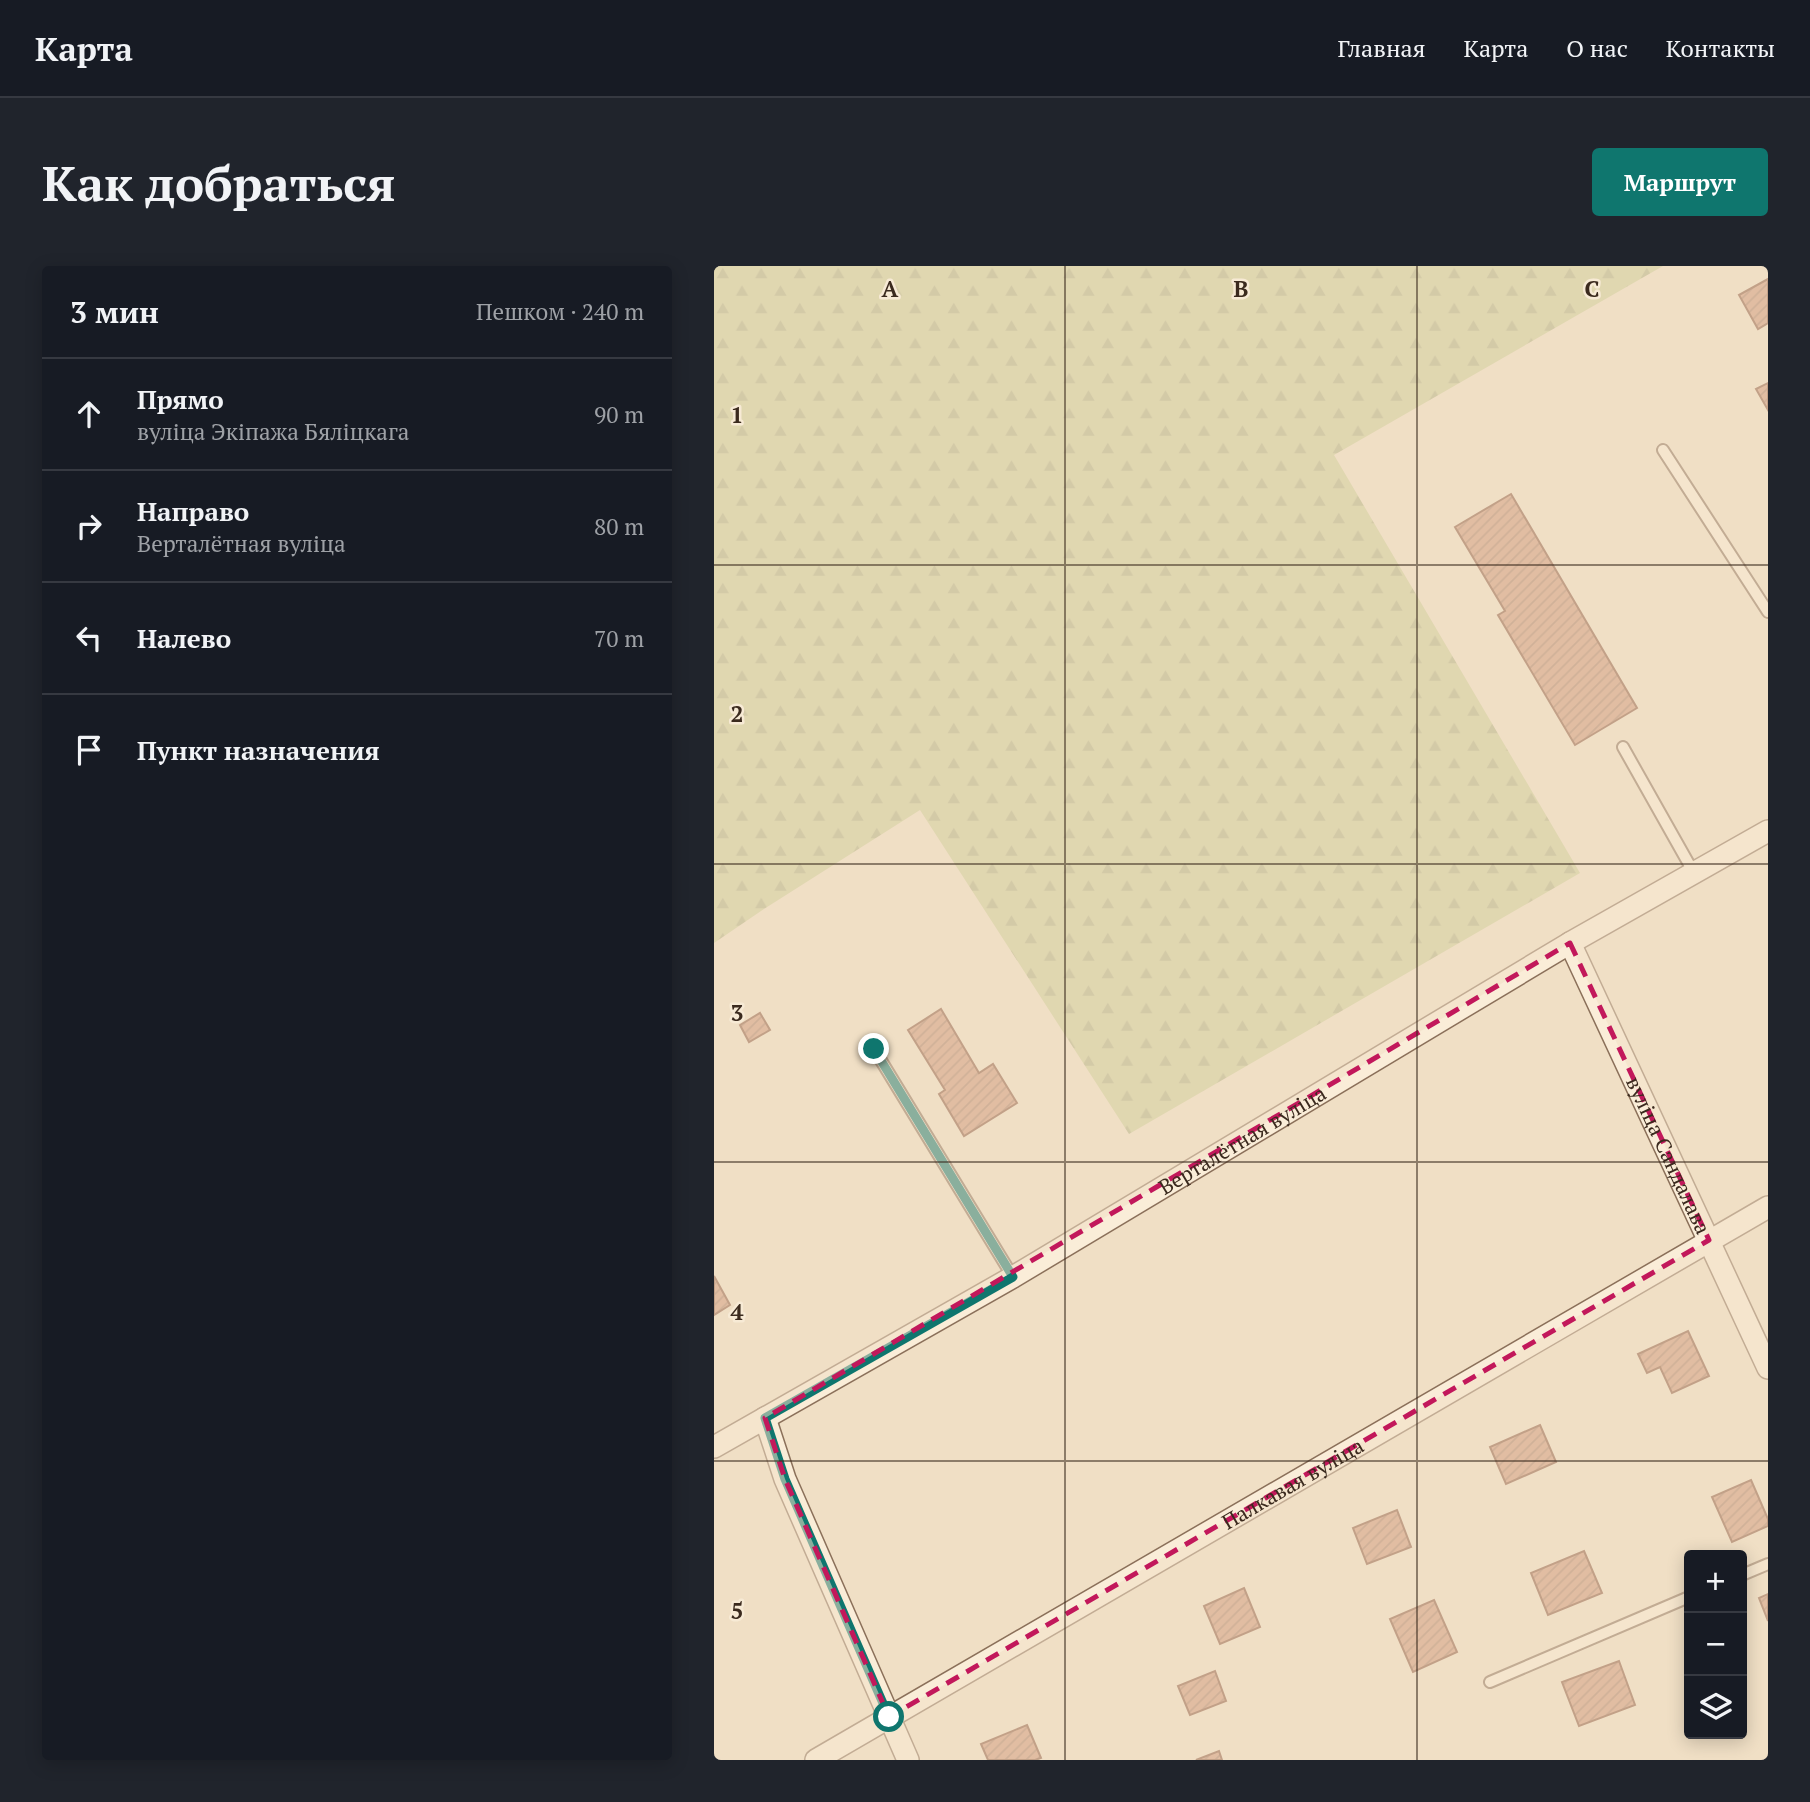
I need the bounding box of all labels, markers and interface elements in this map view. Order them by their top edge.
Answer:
text: Карта [35,27,133,70]
text: Главная [1337,32,1425,64]
text: Карта [1463,32,1528,64]
text: О нас [1566,32,1628,64]
text: Контакты [1666,32,1775,64]
button: Маршрут [1592,148,1768,216]
text: Как добраться [42,150,396,215]
text: A [882,273,899,304]
text: B [1234,273,1249,304]
text: C [1585,273,1600,304]
text: 3 мин [70,292,159,332]
text: Пешком · 240 m [476,296,644,327]
text: Прямо [137,382,224,416]
icon: ahead [70,395,108,433]
text: 90 m [594,399,644,430]
text: 1 [731,399,744,430]
text: вуліца Экіпажа Бяліцкага [137,416,409,447]
text: Направо [137,494,249,528]
icon: right [70,507,108,545]
text: 80 m [594,511,644,542]
text: Верталётная вуліца [137,528,346,559]
icon: left [70,619,108,657]
text: Налево [137,621,231,655]
text: 70 m [594,623,644,654]
text: 2 [731,698,744,729]
icon: arrive [70,731,108,769]
text: Пункт назначения [137,733,380,767]
text: 3 [731,997,744,1028]
route end [858,1033,889,1064]
street label: вуліца Сандалава [1620,1072,1718,1239]
street label: Верталётная вуліца [1153,1078,1331,1201]
text: 4 [731,1296,744,1327]
street label: Палкавая вуліца [1216,1431,1369,1535]
map controls [1684,1550,1747,1739]
button: + [1684,1550,1747,1613]
text: 5 [731,1595,744,1626]
button: − [1684,1613,1747,1676]
button: layers [1684,1676,1747,1739]
route start [873,1701,904,1732]

